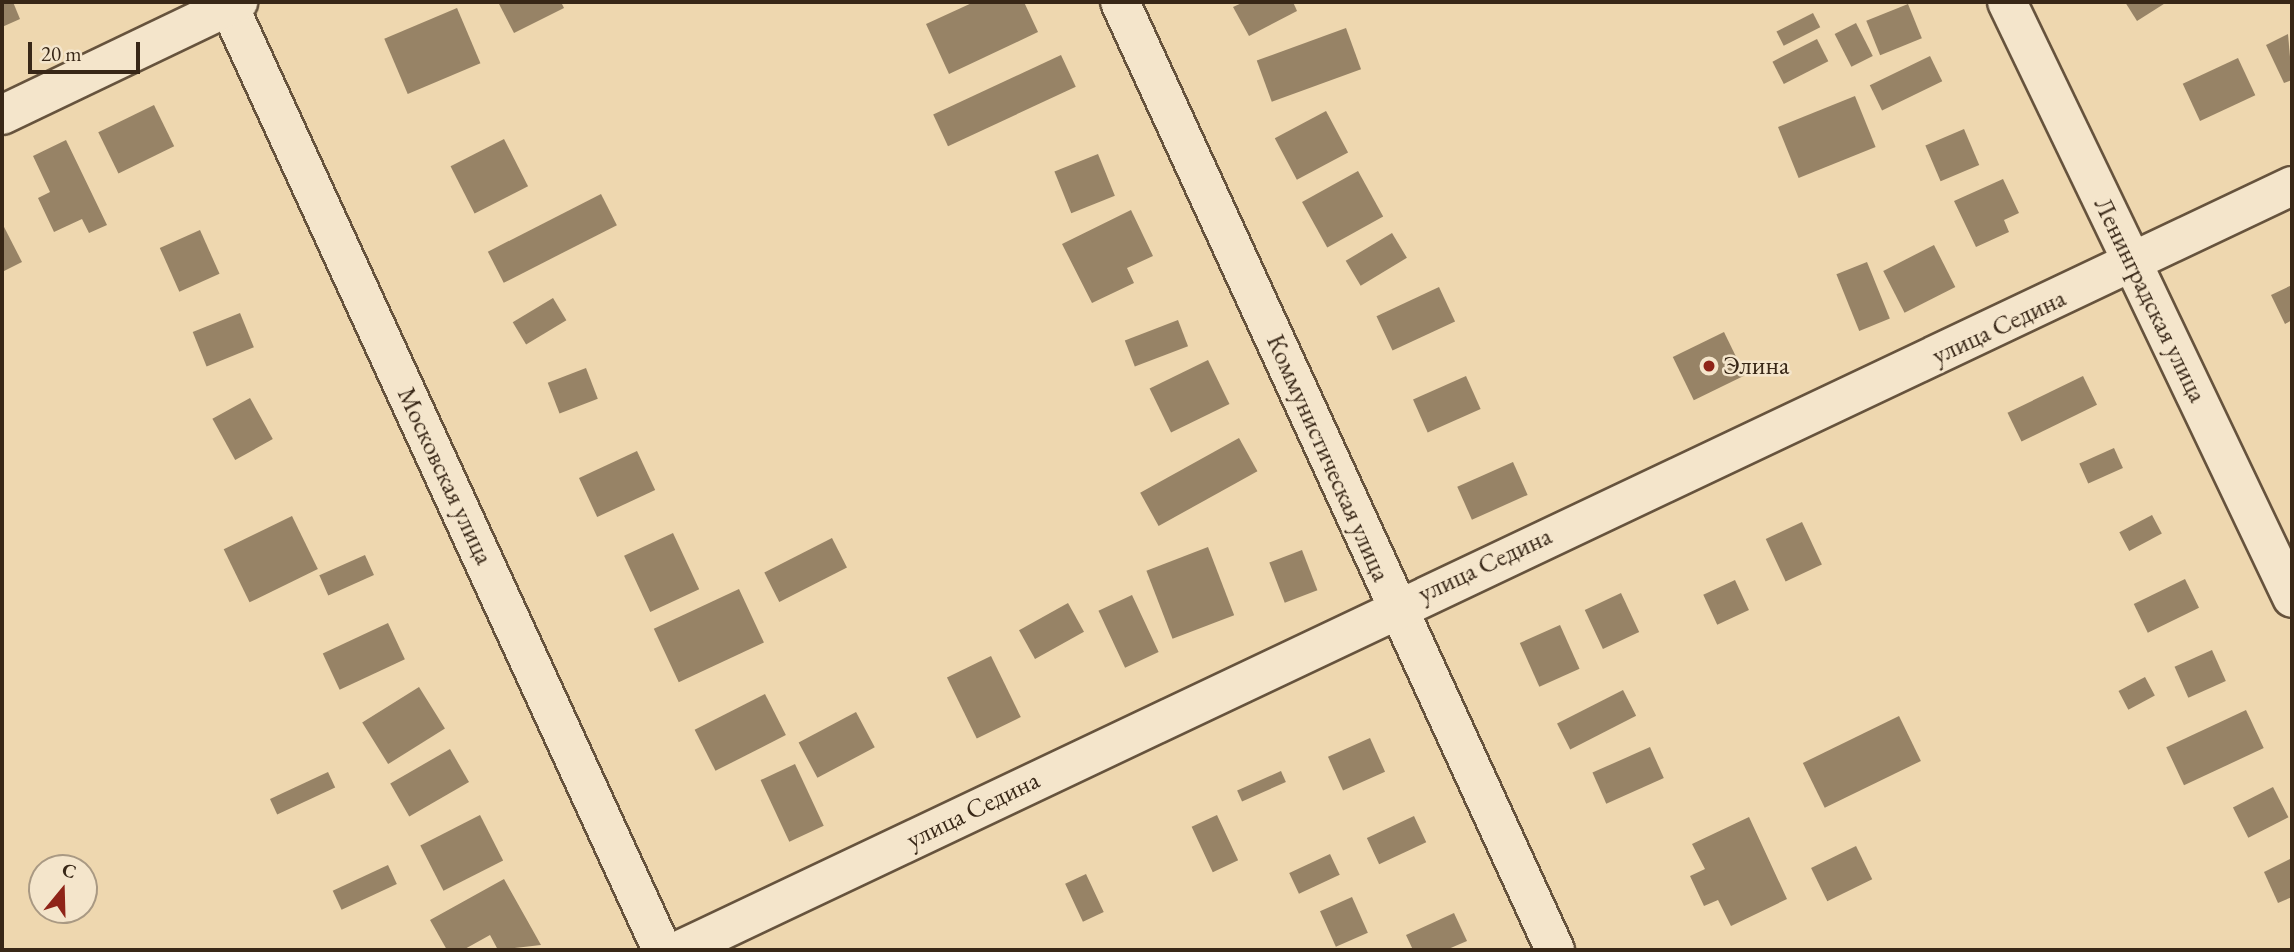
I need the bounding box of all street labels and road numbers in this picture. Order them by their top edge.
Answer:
street label: Ленинградская улица [2087,193,2213,407]
street label: улица Седина [1927,282,2071,372]
street label: Коммунистическая улица [1259,330,1397,586]
street label: Московская улица [390,382,500,570]
street label: улица Седина [1413,520,1557,610]
street label: улица Седина [901,764,1045,856]

